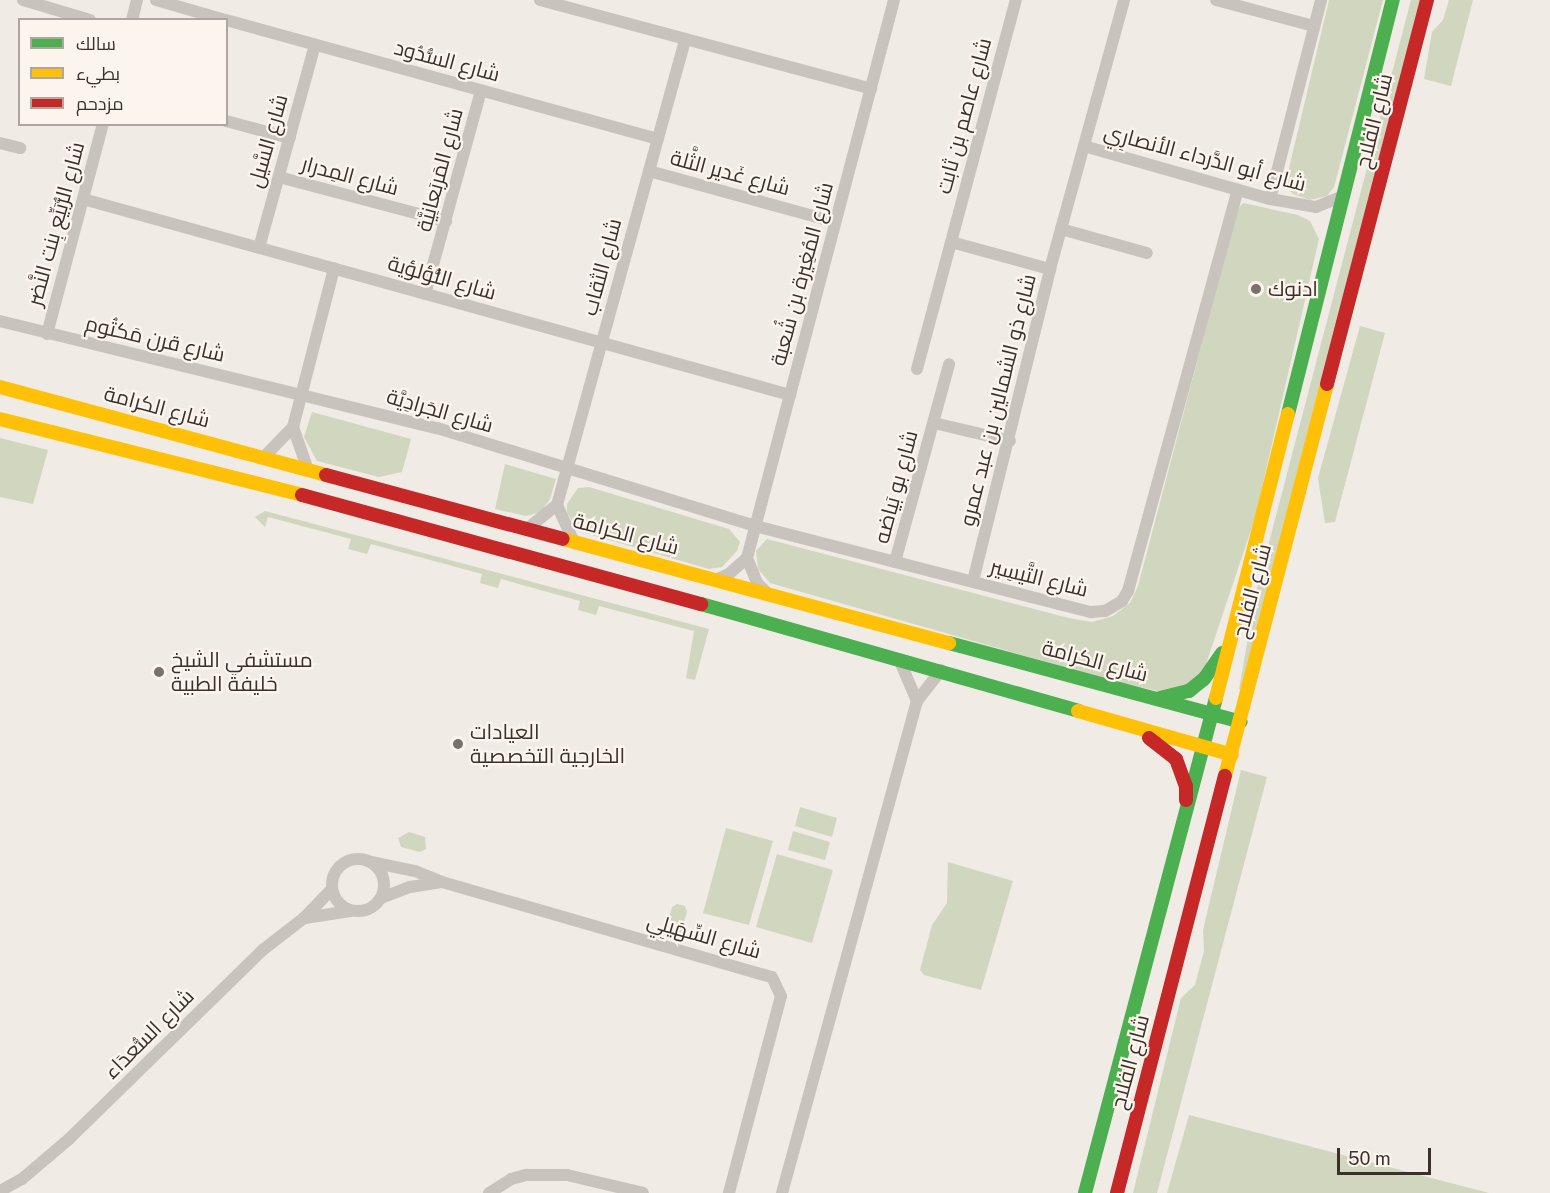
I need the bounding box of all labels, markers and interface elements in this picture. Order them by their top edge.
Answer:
legend [18,18,228,126]
text: سالك [76,33,116,54]
street label: شارع السُّدُود [392,35,502,87]
street label: شارع عاصم بن ثابت [931,35,997,197]
text: بطيء [76,63,120,84]
street label: شارع الفلاح [1350,71,1398,171]
street label: شارع السَّيل [243,91,293,191]
text: مزدحم [76,93,124,114]
street label: شارع المَربَعانِيَّة [411,106,469,234]
street label: شارع أبو الدَّرداء الأنصارِي [1101,119,1309,197]
street label: شارع الرُّبَيِّع بِنت النَّضر [22,139,90,309]
street label: شارع غَدير الثَّلة [668,145,792,201]
street label: شارع المِدرار [299,151,401,201]
street label: شارع المُغِيرة بن شُعبة [765,179,839,369]
street label: شارع الثقاب [577,216,627,318]
street label: شارع اللُّؤلؤية [385,251,499,305]
street label: شارع ذو الشمالين بن عبد عمرو [954,271,1042,529]
place label: ادنوك [1268,276,1318,302]
marker: ادنوك [1249,282,1263,296]
street label: شارع قرن مَكتُوم [83,311,227,367]
street label: شارع الكرامة [101,381,213,433]
street label: شارع الجَرادِيَّة [384,384,496,438]
street label: شارع بو بَياضه [869,428,923,546]
street label: شارع الكرامة [570,508,682,560]
street label: شارع الفلاح [1227,541,1277,641]
street label: شارع التَّيسِير [987,554,1091,602]
street label: شارع الكرامة [1039,635,1151,687]
place label: مستشفي الشيخ خليفة الطبية [171,647,313,697]
marker: مستشفي الشيخ خليفة الطبية [152,665,166,679]
place label: العيادات الخارجية التخصصية [470,719,625,769]
marker: العيادات الخارجية التخصصية [451,737,465,751]
street label: شارع السِّهَيلِي [644,908,764,964]
street label: شارع السُّعدَاء [99,984,199,1084]
street label: شارع الفلاح [1105,1012,1155,1112]
scale bar [1340,1136,1434,1174]
text: 50 m [1348,1148,1391,1169]

